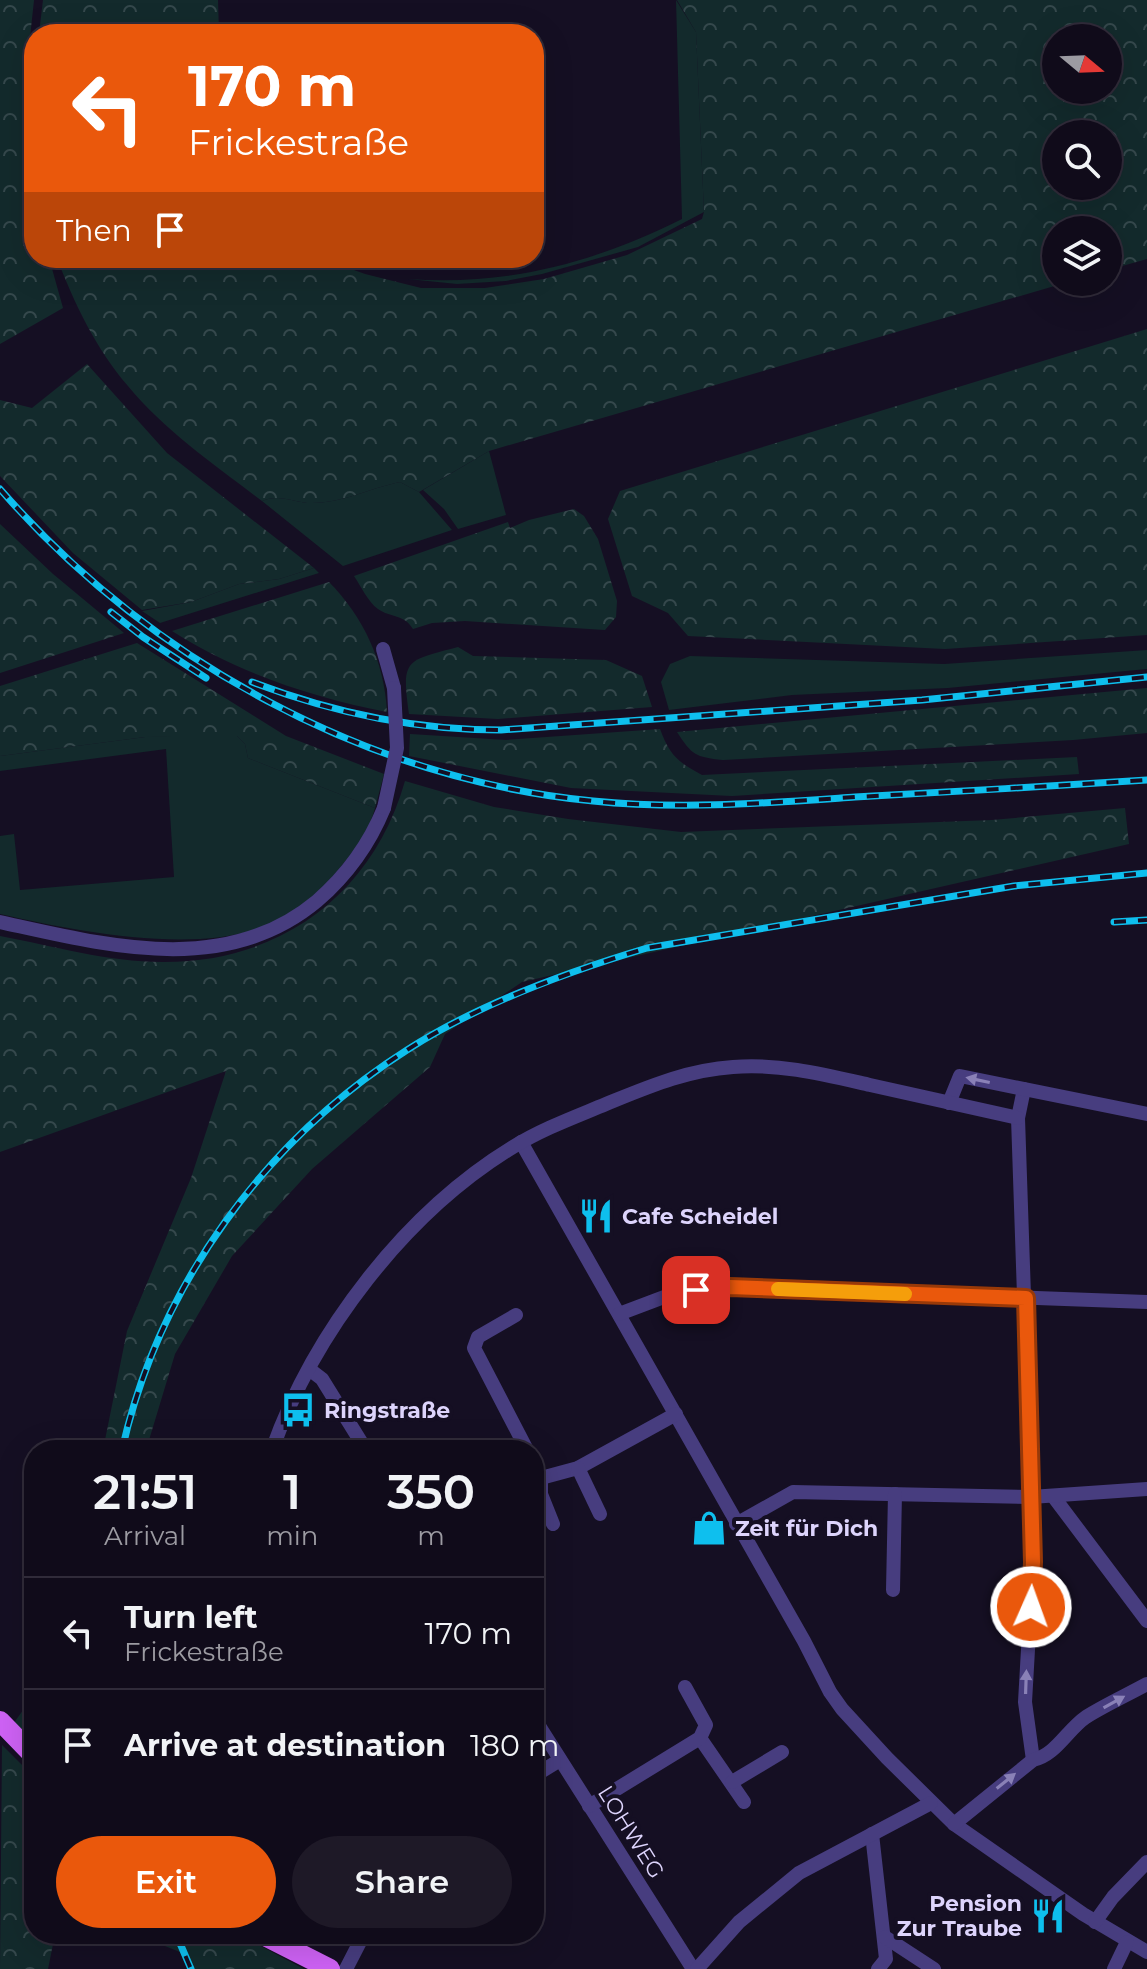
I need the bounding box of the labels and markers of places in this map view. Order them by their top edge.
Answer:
restaurant icon: Cafe Scheidel [577,1197,615,1235]
place label: Cafe Scheidel [622,1203,778,1230]
pin [662,1256,730,1324]
bus stop icon: Ringstraße [279,1391,317,1429]
place label: Ringstraße [324,1397,450,1424]
shop icon: Zeit für Dich [690,1509,728,1547]
place label: Zeit für Dich [735,1515,878,1542]
place label: Pension Zur Traube [897,1890,1022,1942]
restaurant icon: Pension Zur Traube [1029,1897,1067,1935]

